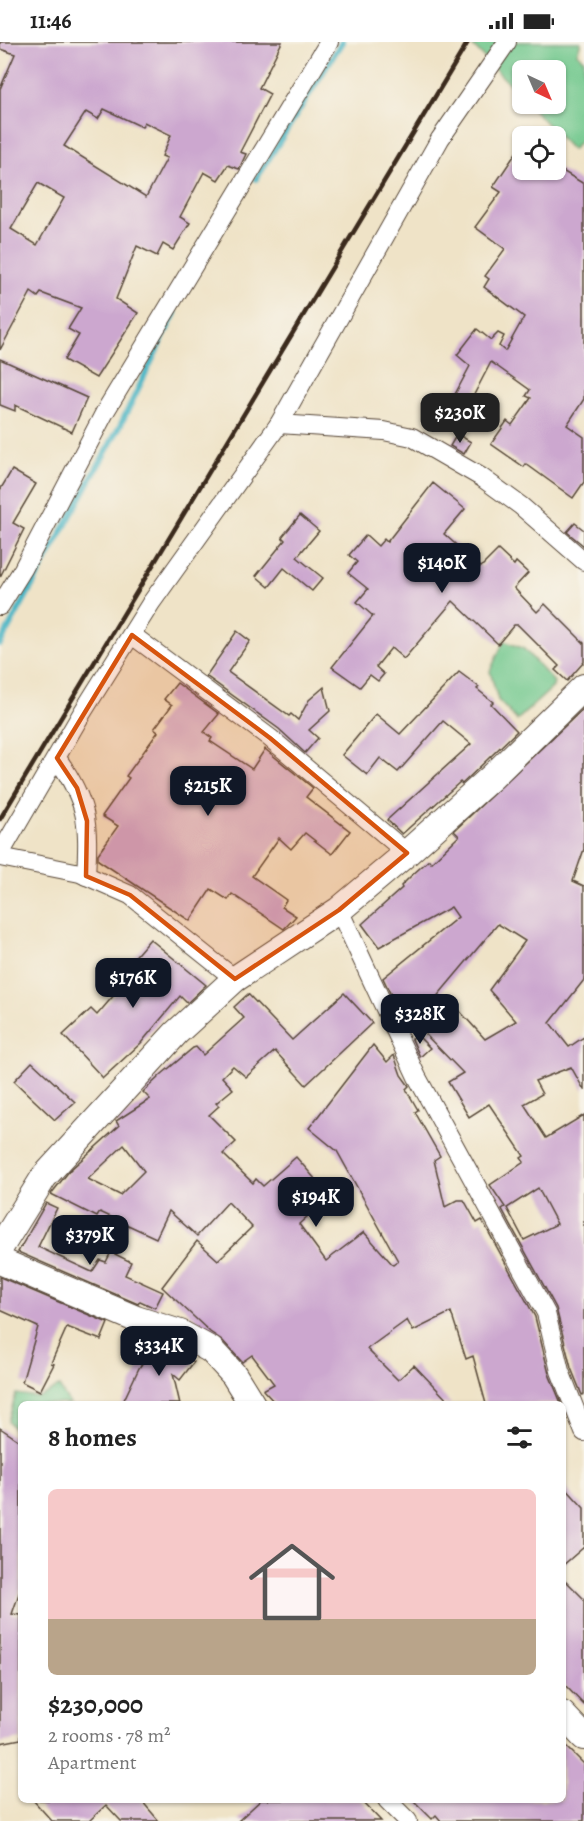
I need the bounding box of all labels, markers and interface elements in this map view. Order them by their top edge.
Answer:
text: 11:46 [30,6,72,36]
north arrow [512,60,566,114]
map controls [512,60,566,180]
button: locate [512,126,566,180]
pin: $230K [418,393,502,444]
text: $230K [435,399,485,426]
pin: $140K [400,543,484,594]
text: $140K [417,549,467,576]
pin: $215K [166,766,250,817]
text: $215K [184,772,232,799]
pin: $176K [91,958,175,1009]
text: $176K [109,964,157,991]
pin: $328K [378,994,462,1045]
text: $328K [395,1000,445,1027]
pin: $194K [274,1177,358,1228]
text: $194K [292,1183,340,1210]
pin: $379K [48,1215,132,1266]
text: $379K [66,1221,114,1248]
pin: $334K [117,1326,201,1377]
text: $334K [134,1332,184,1359]
text: 8 homes [48,1420,137,1455]
icon: filters [503,1421,536,1454]
icon: home [238,1528,346,1636]
text: $230,000 [48,1687,143,1722]
text: 2 rooms · 78 m² [48,1722,171,1749]
text: Apartment [48,1749,137,1776]

